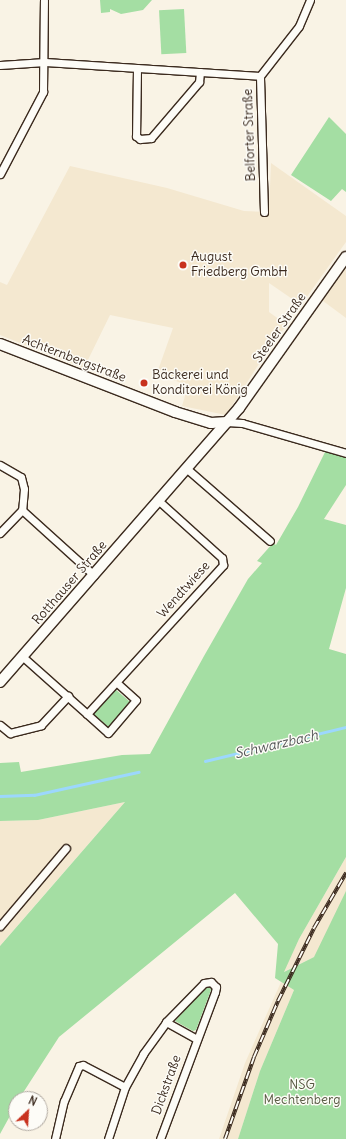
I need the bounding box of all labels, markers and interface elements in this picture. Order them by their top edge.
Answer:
street label: Belforter Straße [241,88,259,182]
place label: August Friedberg GmbH [191,250,288,281]
marker: August Friedberg GmbH [178,260,188,270]
street label: Steeler Straße [250,290,310,366]
street label: Achternbergstraße [20,332,128,386]
place label: Bäckerei und Konditorei König [152,368,248,399]
marker: Bäckerei und Konditorei König [139,378,149,388]
street label: Rotthauser Straße [29,538,111,628]
street label: Wendtwiese [154,558,214,622]
water label: Schwarzbach [233,726,319,762]
street label: Dickstraße [149,1053,185,1117]
park label: NSG Mechtenberg [264,1078,340,1109]
north arrow [8,1091,48,1131]
text: N [26,1093,39,1109]

